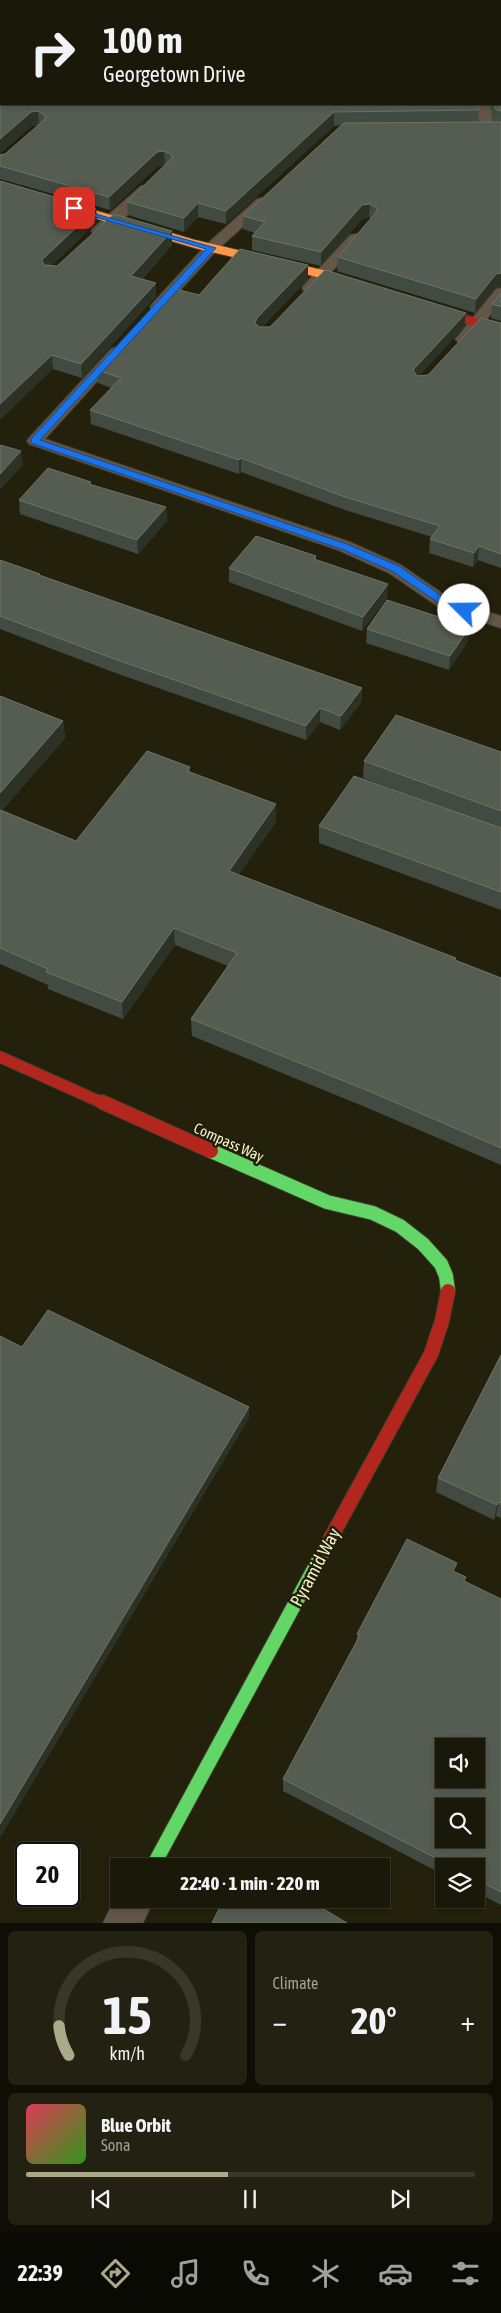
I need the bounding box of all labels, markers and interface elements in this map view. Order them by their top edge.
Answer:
icon: right [20,20,85,85]
text: 100 m [103,20,182,60]
text: Georgetown Drive [103,61,245,87]
pin [53,187,95,229]
icon: arrive [60,194,88,222]
position arrow [437,583,489,635]
street label: Compass Way [191,1119,267,1165]
street label: Pyramid Way [286,1524,344,1610]
map controls [435,1738,485,1908]
button: sound [435,1738,485,1788]
button: search [435,1798,485,1848]
speed limit sign: 20 [15,1842,80,1907]
button: layers [435,1858,485,1908]
text: 22:40 · 1 min · 220 m [180,1872,320,1894]
text: Climate [273,1974,318,1992]
text: 15 [103,1985,152,2045]
text: 20° [351,1999,397,2042]
text: − [273,2005,287,2037]
text: + [460,2005,475,2037]
text: km/h [110,2043,145,2064]
text: Blue Orbit [101,2114,171,2136]
text: Sona [101,2136,130,2154]
icon: previous [87,2185,115,2213]
icon: pause [236,2185,264,2213]
icon: next [386,2185,414,2213]
icon: directions [98,2256,133,2291]
icon: music [168,2256,203,2291]
icon: phone [238,2256,273,2291]
icon: climate [308,2256,343,2291]
icon: car [378,2256,413,2291]
icon: filters [448,2256,483,2291]
text: 22:39 [18,2260,63,2286]

